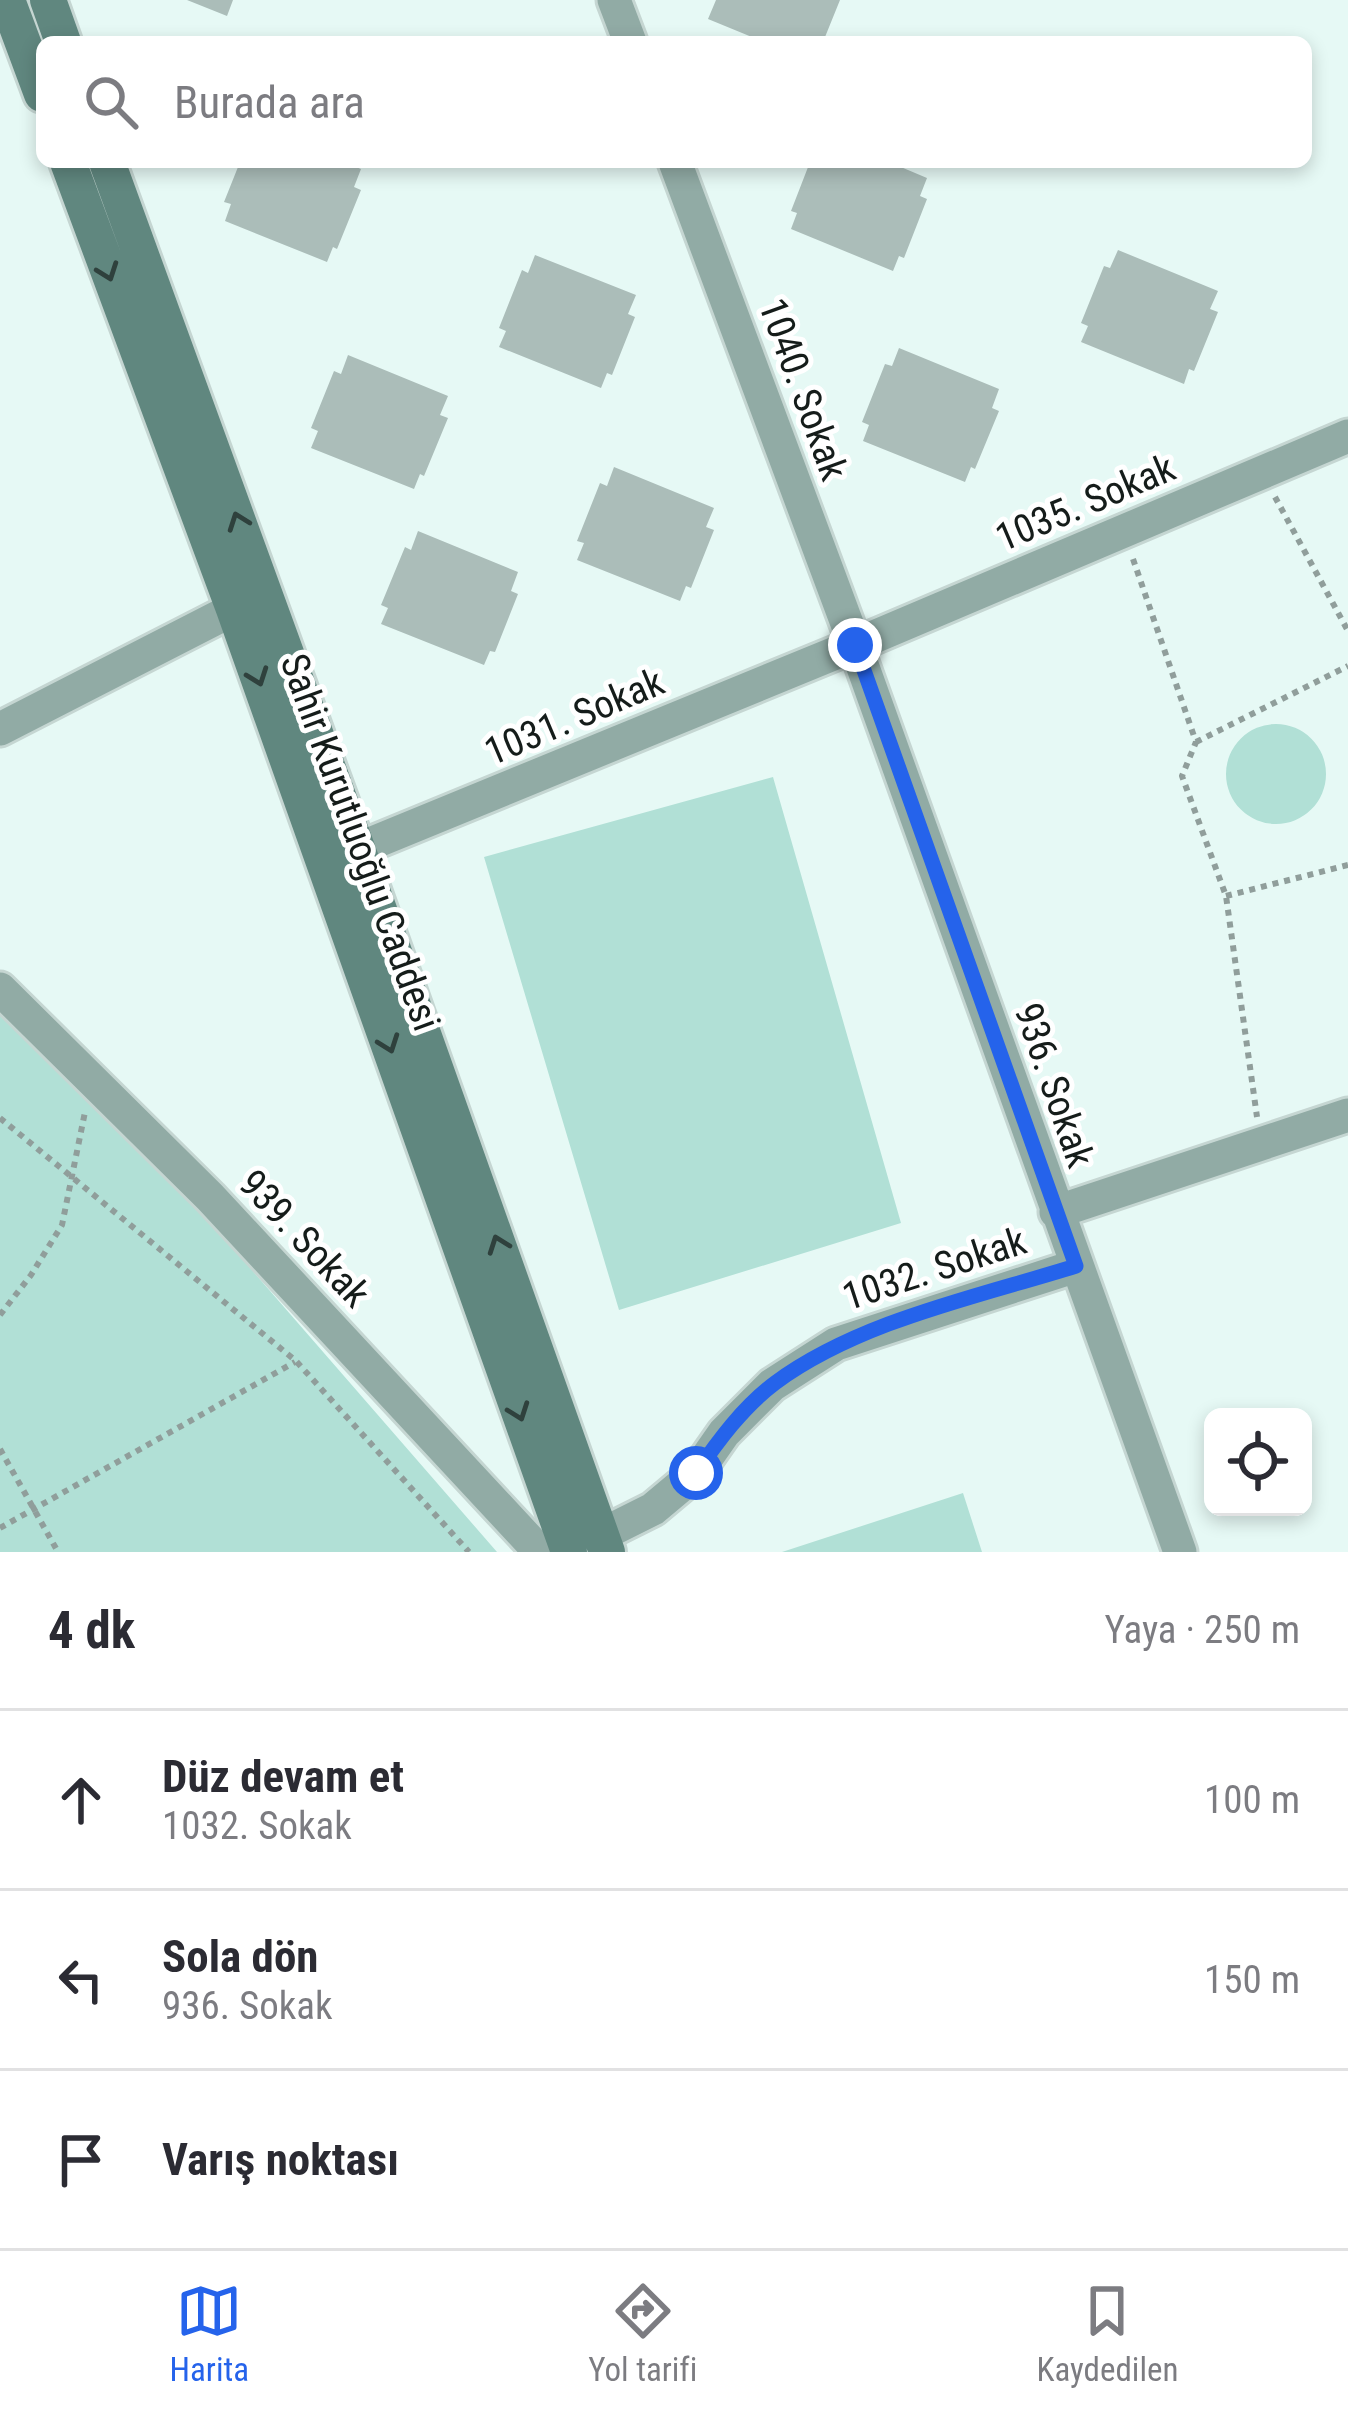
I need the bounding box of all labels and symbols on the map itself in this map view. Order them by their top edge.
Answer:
one-way arrow [94,260,119,281]
street label: 1040. Sokak [749,292,857,487]
street label: 1035. Sokak [989,444,1182,561]
one-way arrow [228,512,252,533]
route end [828,618,882,672]
street label: Sahir Kurutluoğlu Caddesi [270,648,450,1037]
street label: 1031. Sokak [478,658,671,775]
one-way arrow [244,665,268,686]
street label: 936. Sokak [1005,997,1104,1174]
one-way arrow [375,1032,399,1053]
street label: 939. Sokak [229,1161,380,1317]
street label: 1032. Sokak [837,1218,1032,1320]
one-way arrow [488,1235,512,1256]
one-way arrow [505,1400,529,1421]
route start [669,1446,723,1500]

